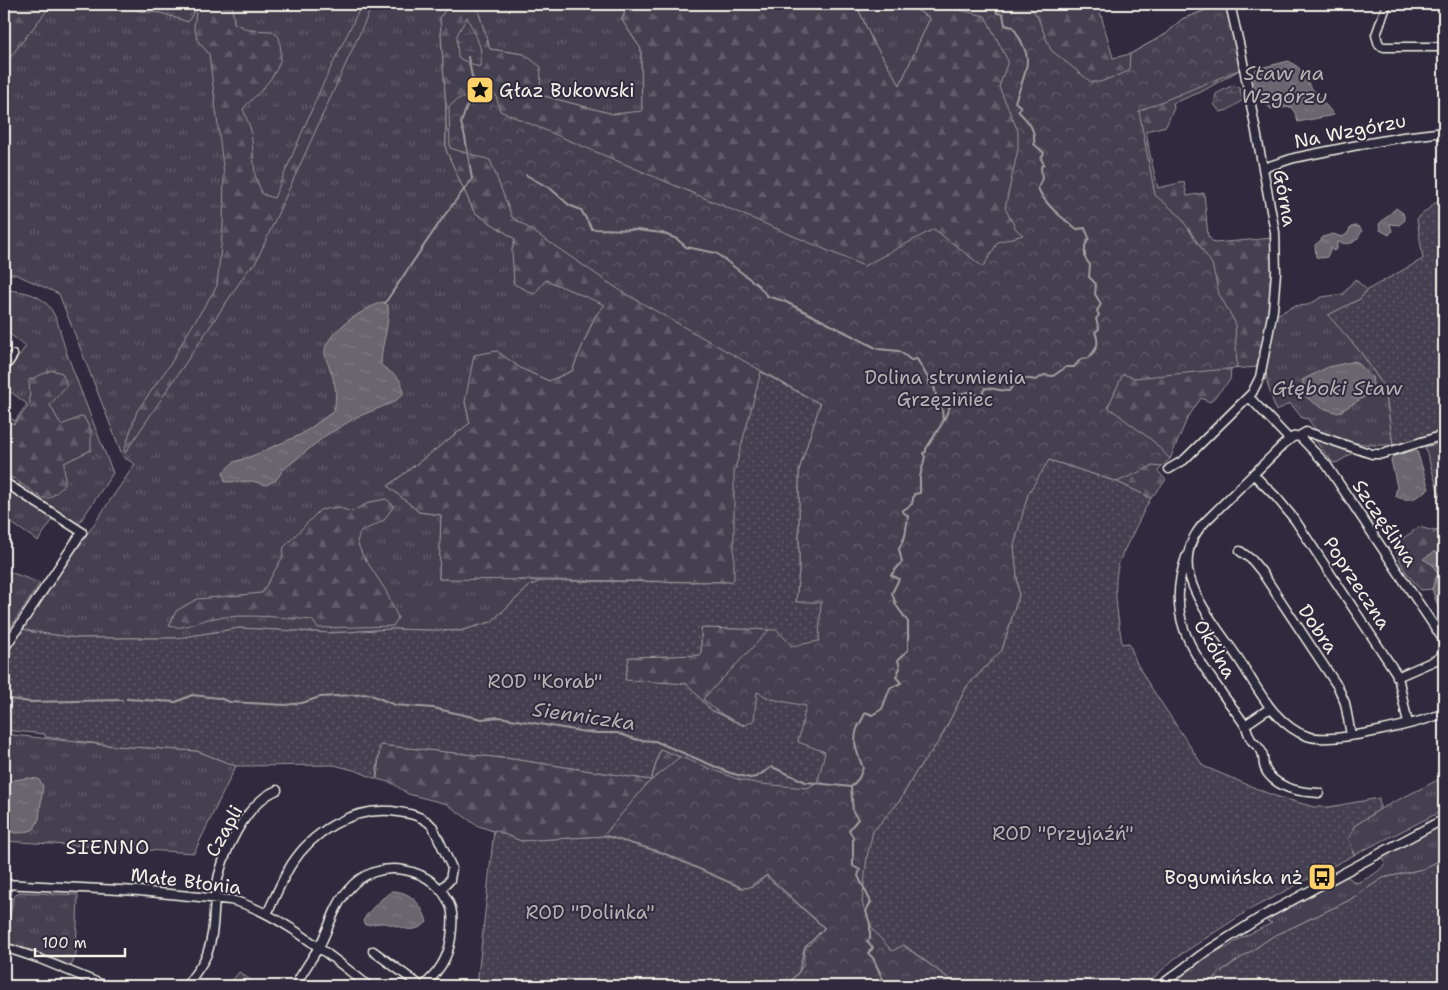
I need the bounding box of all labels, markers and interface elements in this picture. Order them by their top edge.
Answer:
water label: Staw na Wzgórzu [1241,60,1327,109]
place icon: Głaz Bukowski [465,75,495,105]
place label: Głaz Bukowski [499,78,635,103]
street label: Na Wzgórzu [1292,108,1408,154]
street label: Górna [1268,168,1302,229]
park label: Dolina strumienia Grzęziniec [864,365,1026,412]
water label: Głęboki Staw [1272,375,1403,401]
street label: Szczęśliwa [1347,475,1423,572]
street label: Poprzeczna [1318,532,1396,634]
street label: Dobra [1292,599,1344,659]
street label: Okólna [1188,615,1242,683]
park label: ROD "Korab" [488,669,602,694]
water label: Sienniczka [531,696,637,736]
street label: Czapli [200,801,248,861]
park label: ROD "Przyjaźń" [992,821,1134,846]
district label: SIENNO [66,834,150,860]
street label: Małe Błonia [129,862,243,900]
bus stop icon: Bogumińska nż [1307,862,1337,892]
place label: Bogumińska nż [1165,865,1303,890]
park label: ROD "Dolinka" [525,900,655,925]
scale bar [35,925,125,957]
text: 100 m [42,933,87,953]

